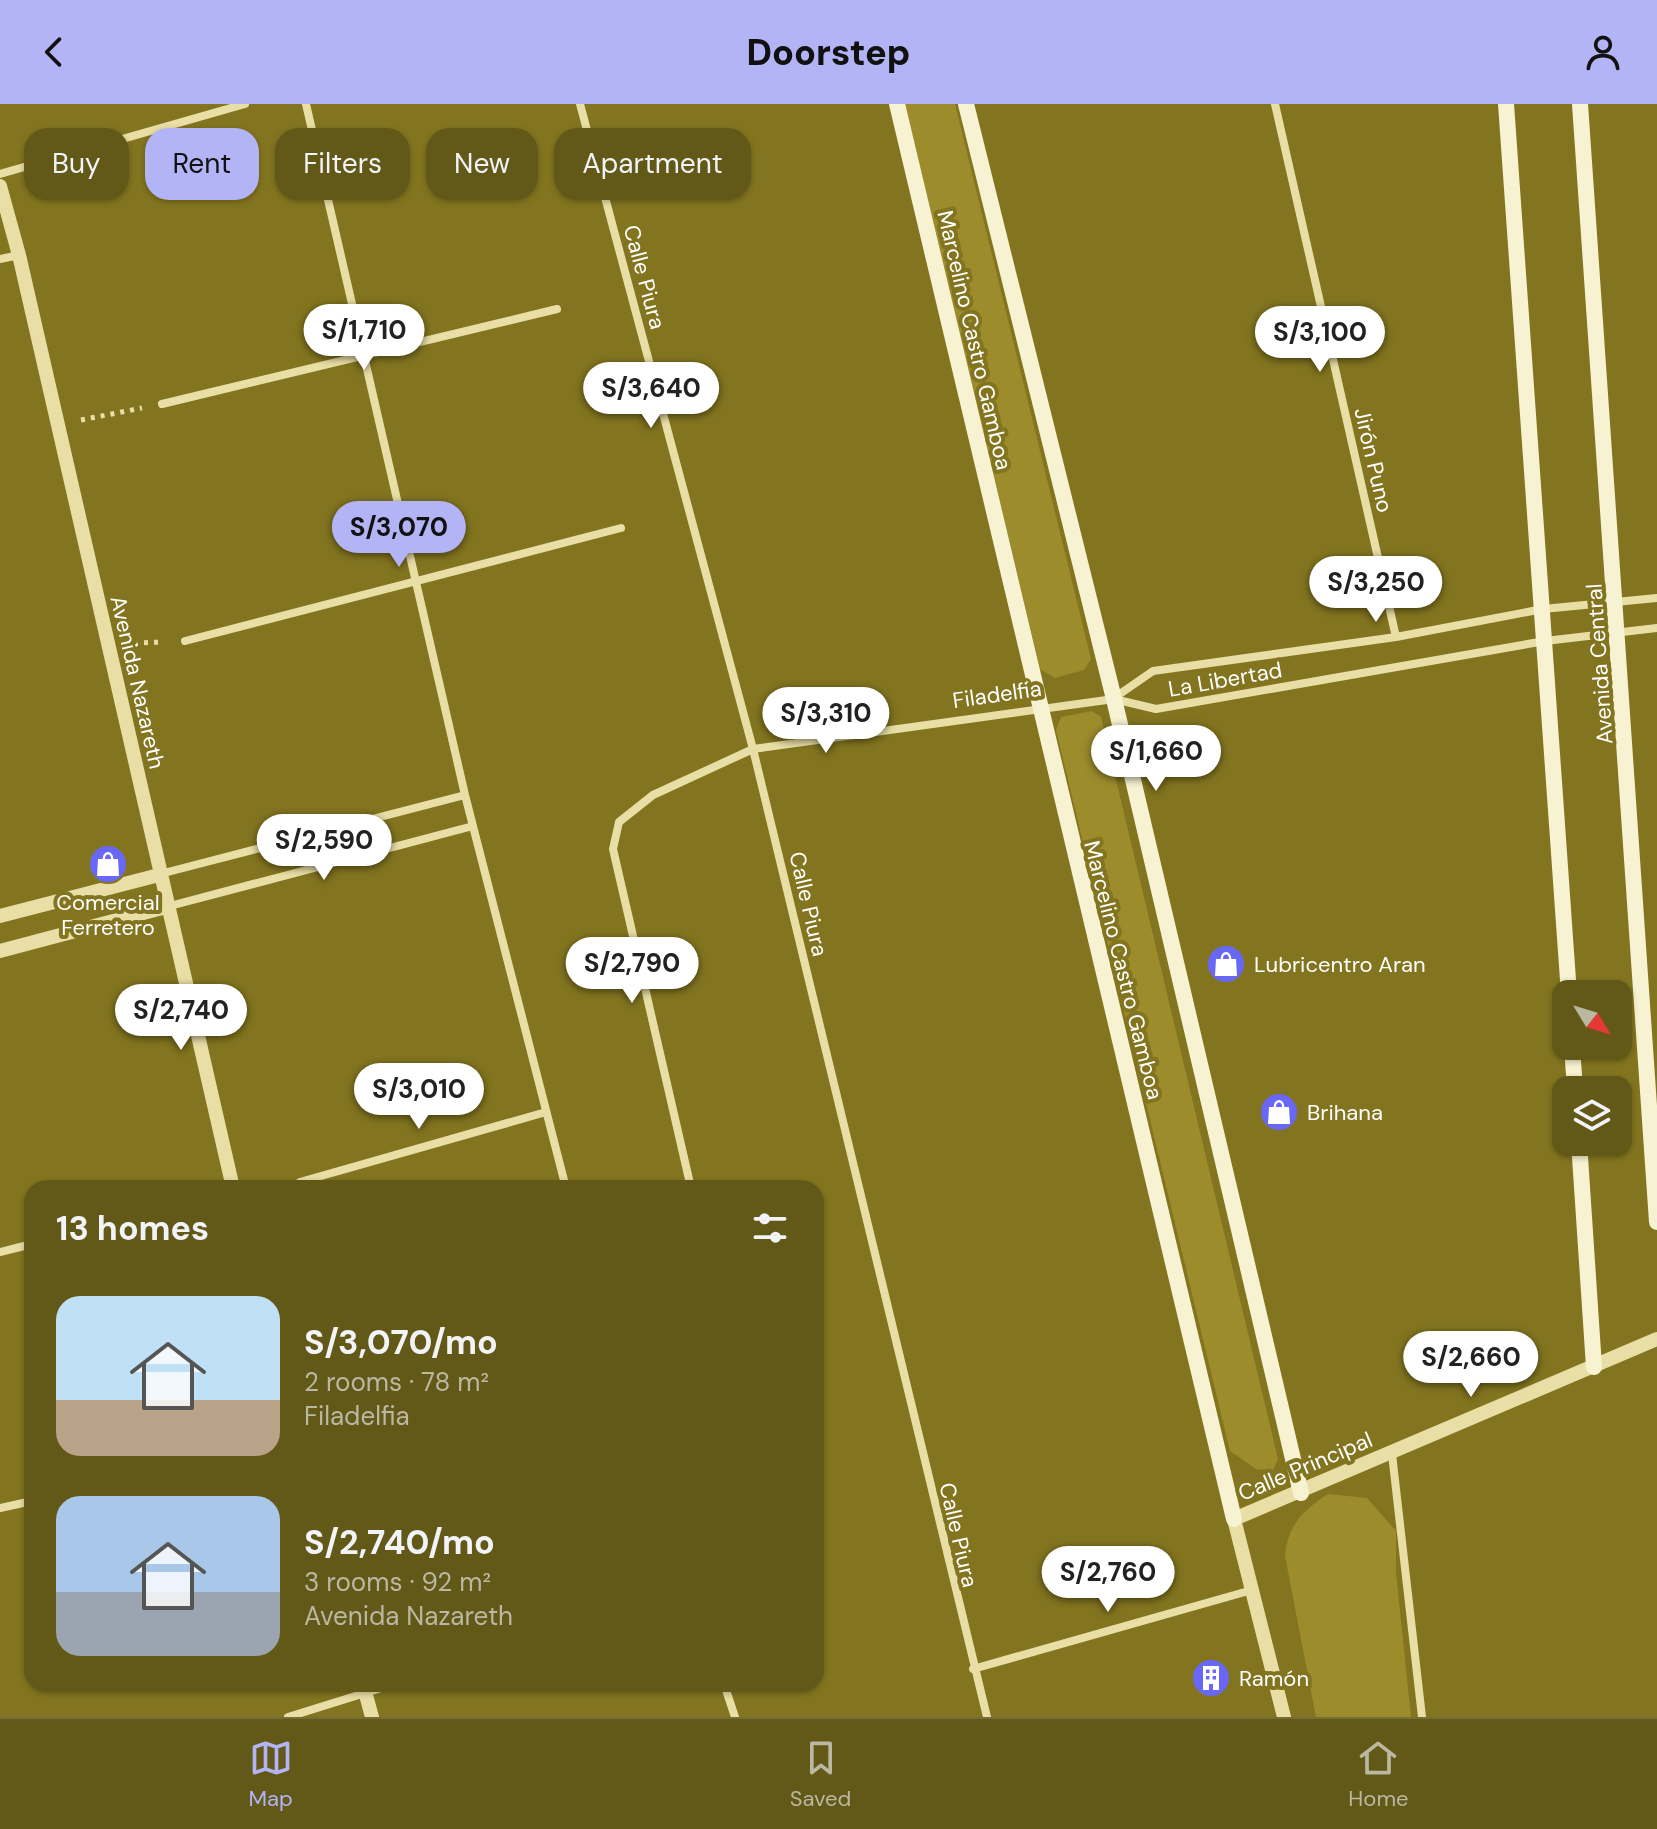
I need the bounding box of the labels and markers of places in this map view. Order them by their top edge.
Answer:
pin: S/1,710 [290,304,438,372]
pin: S/3,100 [1246,306,1394,374]
pin: S/3,640 [577,362,725,430]
pin: S/3,070 [325,501,473,569]
pin: S/3,250 [1302,556,1450,624]
pin: S/3,310 [752,687,900,755]
pin: S/1,660 [1082,725,1230,793]
pin: S/2,590 [250,814,398,882]
shop icon: Comercial Ferretero [87,843,129,885]
place label: Comercial Ferretero [56,888,160,942]
pin: S/2,790 [558,937,706,1005]
shop icon: Lubricentro Aran [1205,943,1247,985]
place label: Lubricentro Aran [1254,950,1426,979]
pin: S/2,740 [107,984,255,1052]
pin: S/3,010 [345,1063,493,1131]
shop icon: Brihana [1258,1091,1300,1133]
place label: Brihana [1307,1098,1383,1127]
pin: S/2,660 [1397,1331,1545,1399]
pin: S/2,760 [1034,1546,1182,1614]
building icon: Ramón [1190,1657,1232,1699]
place label: Ramón [1239,1664,1309,1693]

